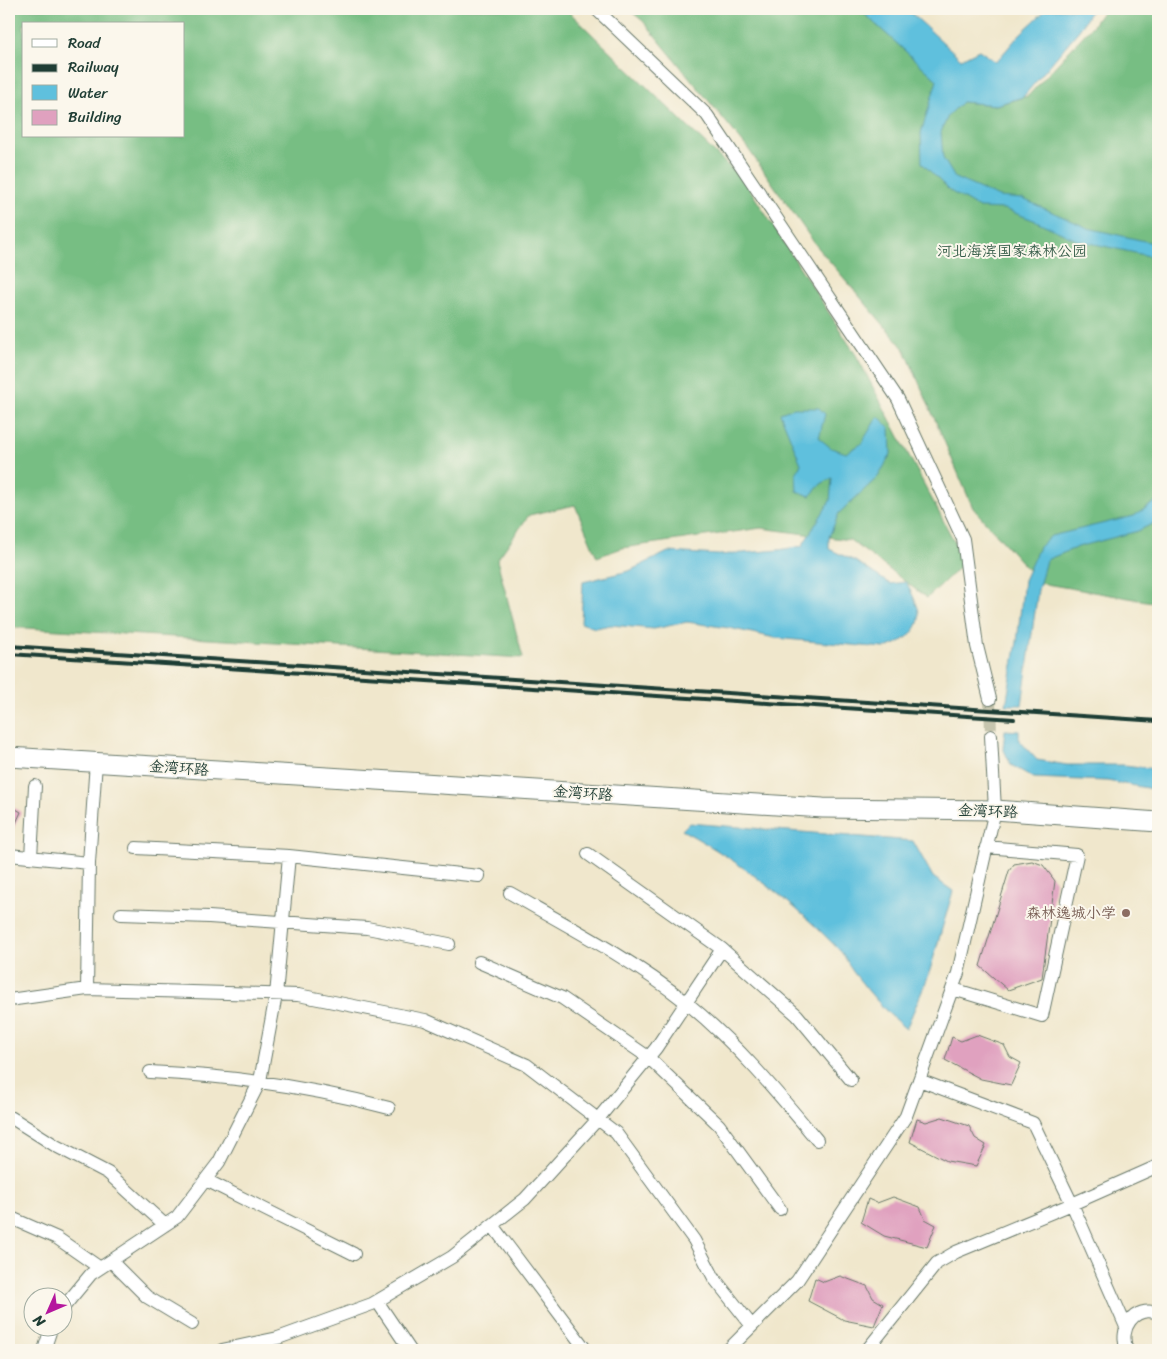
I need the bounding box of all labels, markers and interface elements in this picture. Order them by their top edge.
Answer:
legend [22,22,185,138]
text: Road [68,30,101,56]
text: Railway [68,54,119,80]
text: Water [68,80,108,106]
text: Building [68,104,122,130]
park label: 河北海滨国家森林公园 [937,238,1087,264]
street label: 金湾环路 [148,753,210,783]
street label: 金湾环路 [552,778,614,808]
street label: 金湾环路 [958,797,1018,825]
place label: 森林逸城小学 [1026,900,1116,926]
marker: 森林逸城小学 [1120,907,1132,919]
north arrow [22,1286,72,1336]
text: N [27,1308,52,1334]

